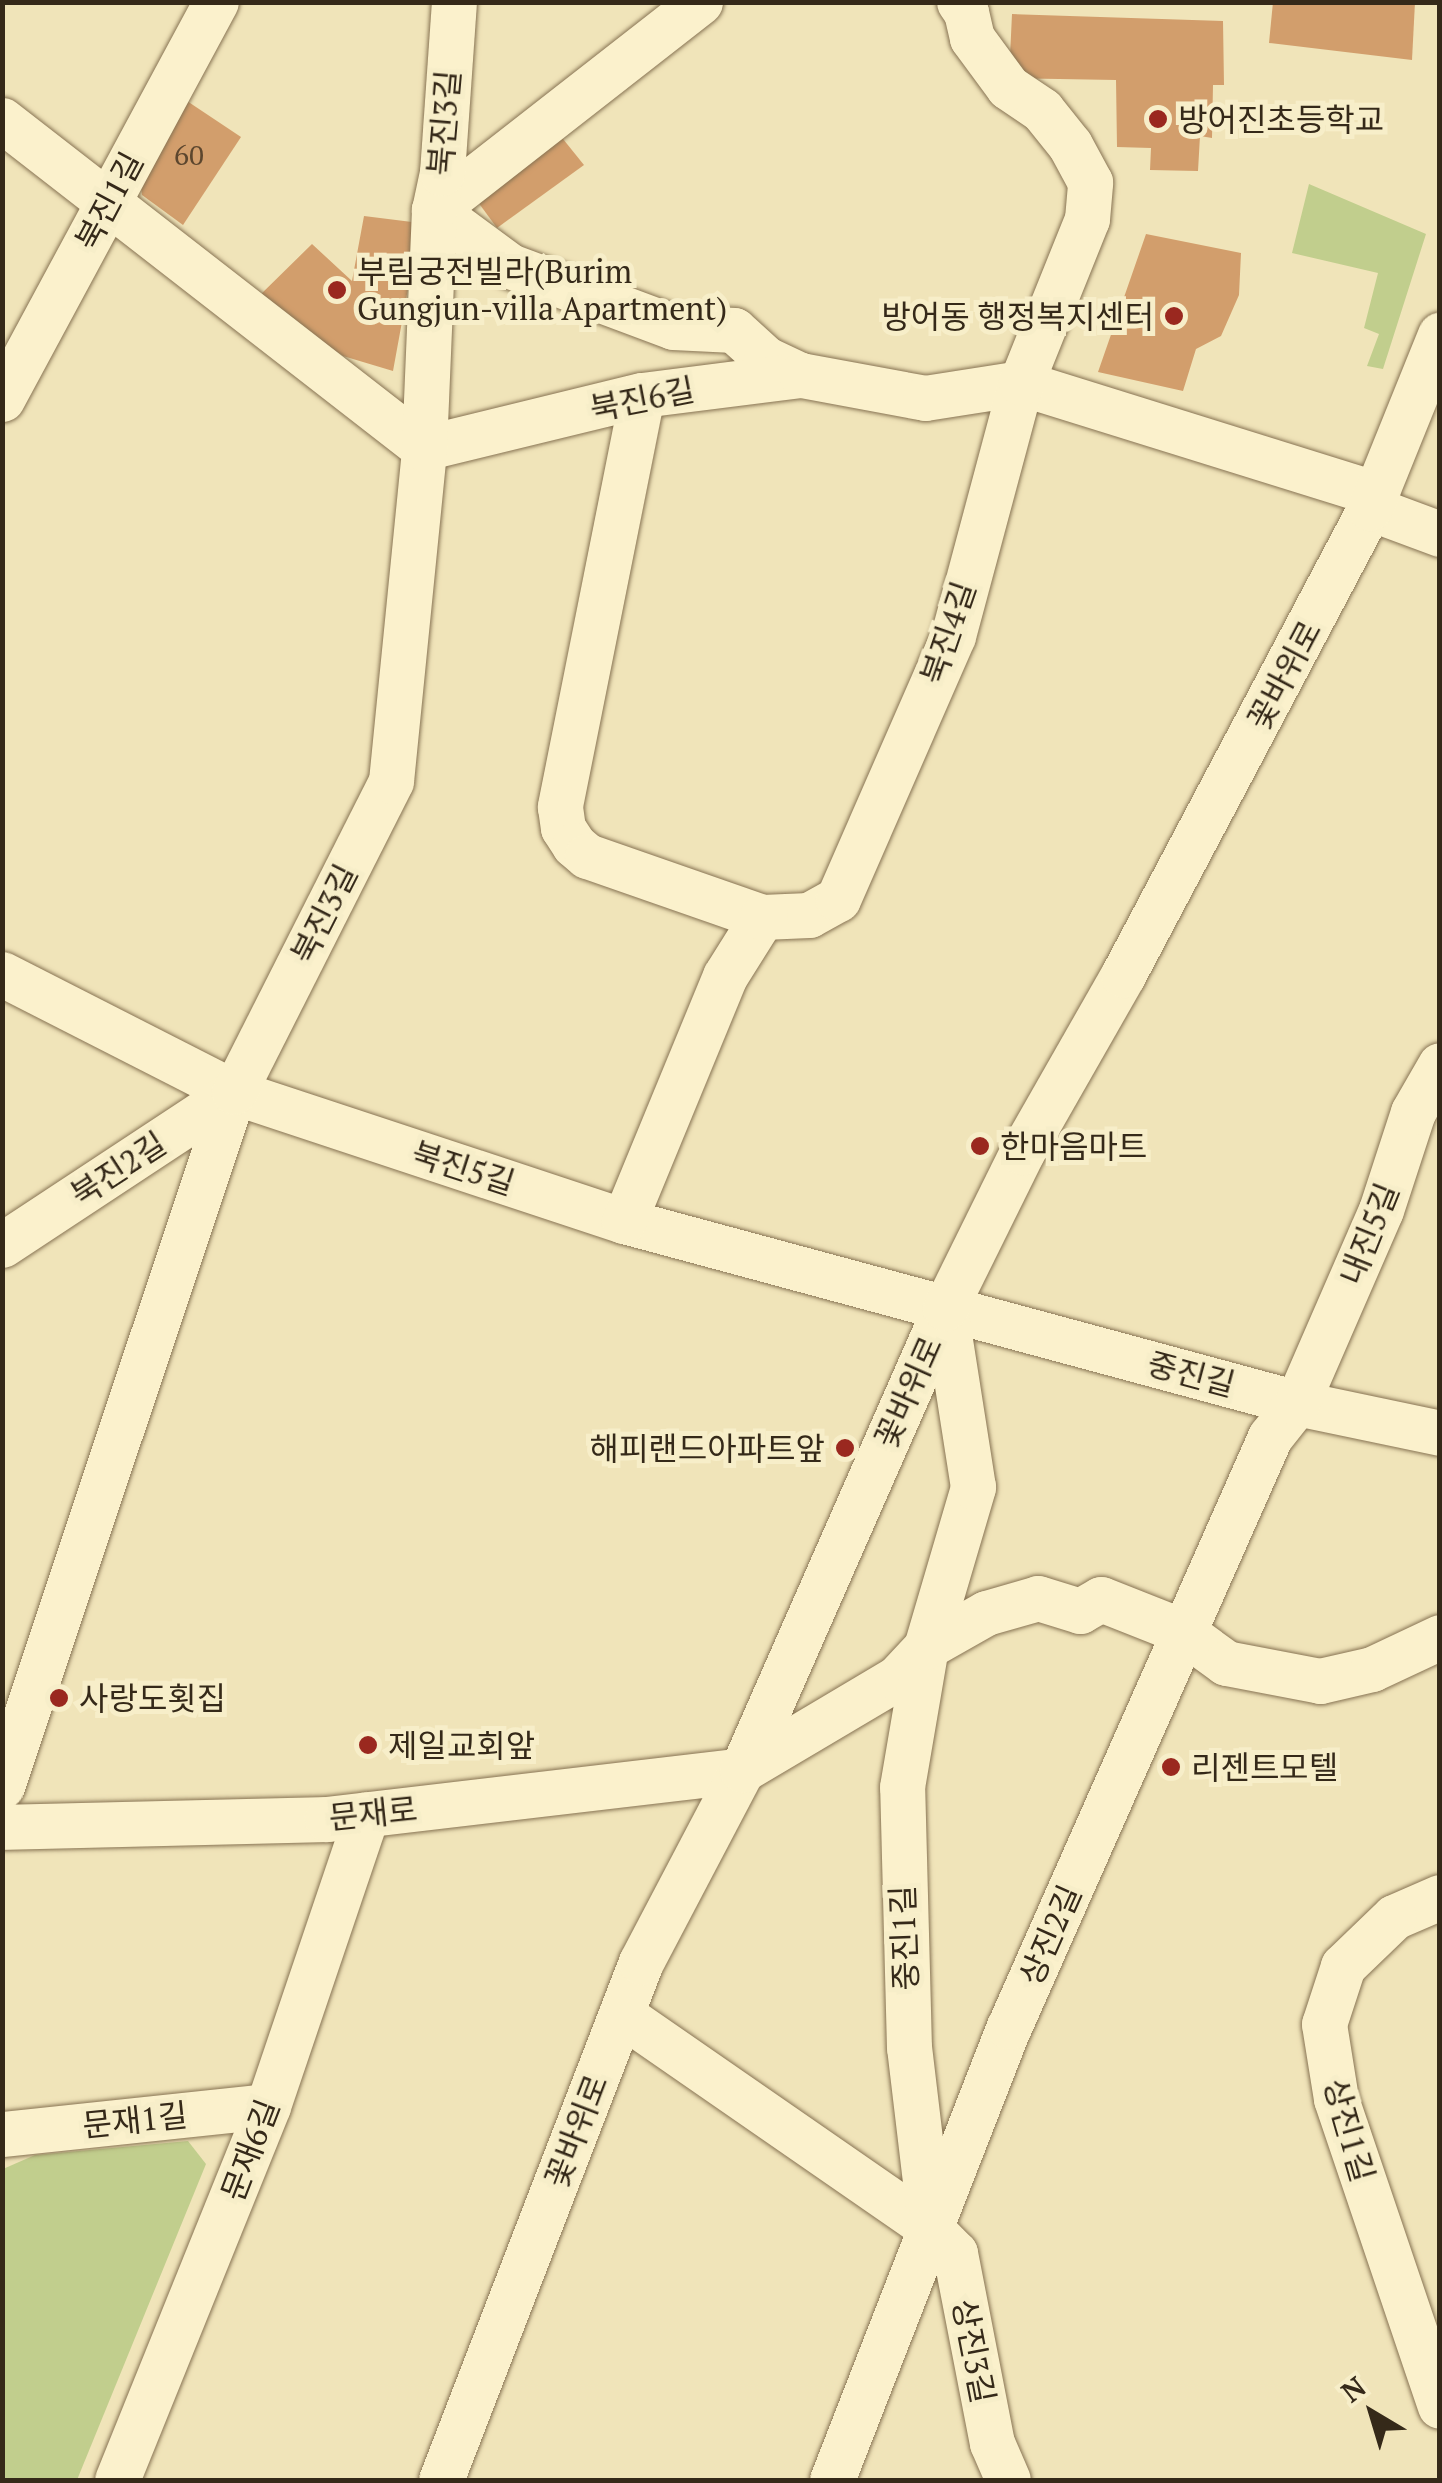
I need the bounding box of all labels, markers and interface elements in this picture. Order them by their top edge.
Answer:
street label: 북진3길 [420,69,468,177]
place label: 방어진초등학교 [1178,100,1384,138]
marker: 방어진초등학교 [1147,108,1169,130]
house number: 60 [174,138,204,172]
street label: 북진1길 [67,145,151,257]
place label: 부림궁전빌라(Burim Gungjun-villa Apartment) [357,253,728,328]
marker: 부림궁전빌라(Burim Gungjun-villa Apartment) [326,279,348,301]
place label: 방어동 행정복지센터 [881,297,1154,335]
marker: 방어동 행정복지센터 [1163,305,1185,327]
street label: 북진6길 [587,370,697,428]
street label: 북진4길 [913,577,983,689]
street label: 꽃바위로 [1239,614,1329,736]
street label: 북진3길 [283,858,365,970]
street label: 북진2길 [63,1124,173,1214]
place label: 한마음마트 [1000,1127,1147,1165]
street label: 북진5길 [407,1133,519,1203]
marker: 한마음마트 [969,1135,991,1157]
street label: 내진5길 [1331,1178,1407,1290]
street label: 꽃바위로 [867,1330,949,1454]
street label: 중진길 [1143,1344,1239,1404]
place label: 해피랜드아파트앞 [589,1429,825,1467]
marker: 해피랜드아파트앞 [834,1437,856,1459]
place label: 사랑도횟집 [79,1679,226,1717]
marker: 사랑도횟집 [48,1687,70,1709]
place label: 제일교회앞 [388,1726,535,1764]
marker: 제일교회앞 [357,1734,379,1756]
place label: 리젠트모텔 [1191,1748,1338,1786]
marker: 리젠트모텔 [1160,1756,1182,1778]
street label: 문재로 [327,1789,419,1837]
street label: 상진2길 [1011,1879,1089,1991]
street label: 중진1길 [883,1885,925,1991]
street label: 꽃바위로 [537,2069,615,2193]
street label: 상진1길 [1316,2074,1382,2186]
street label: 문재6길 [213,2094,287,2206]
street label: 문재1길 [81,2095,189,2145]
street label: 상진3길 [945,2296,1003,2406]
north arrow [1322,2363,1422,2463]
text: N [1333,2368,1373,2410]

